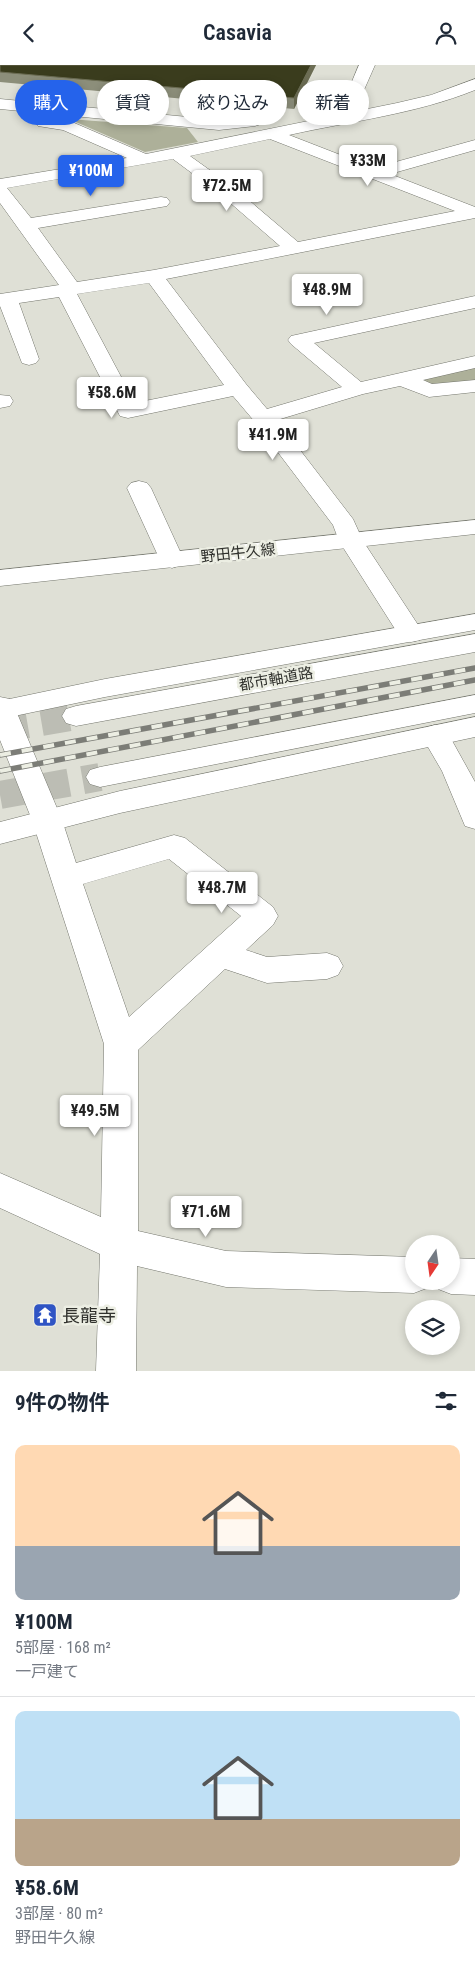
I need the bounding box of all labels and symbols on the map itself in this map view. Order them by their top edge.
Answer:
pin: ¥33M [338,145,398,187]
pin: ¥100M [56,155,126,197]
pin: ¥72.5M [186,169,268,212]
pin: ¥48.9M [286,273,368,316]
pin: ¥58.6M [71,377,153,419]
pin: ¥41.9M [232,419,314,461]
street label: 野田牛久線 [200,540,276,566]
street label: 都市軸道路 [237,664,315,694]
pin: ¥48.7M [181,871,263,914]
pin: ¥49.5M [54,1095,136,1137]
pin: ¥71.6M [165,1195,247,1238]
north arrow [405,1235,460,1290]
temple icon: 長龍寺 [32,1302,58,1328]
place label: 長龍寺 [62,1305,116,1326]

